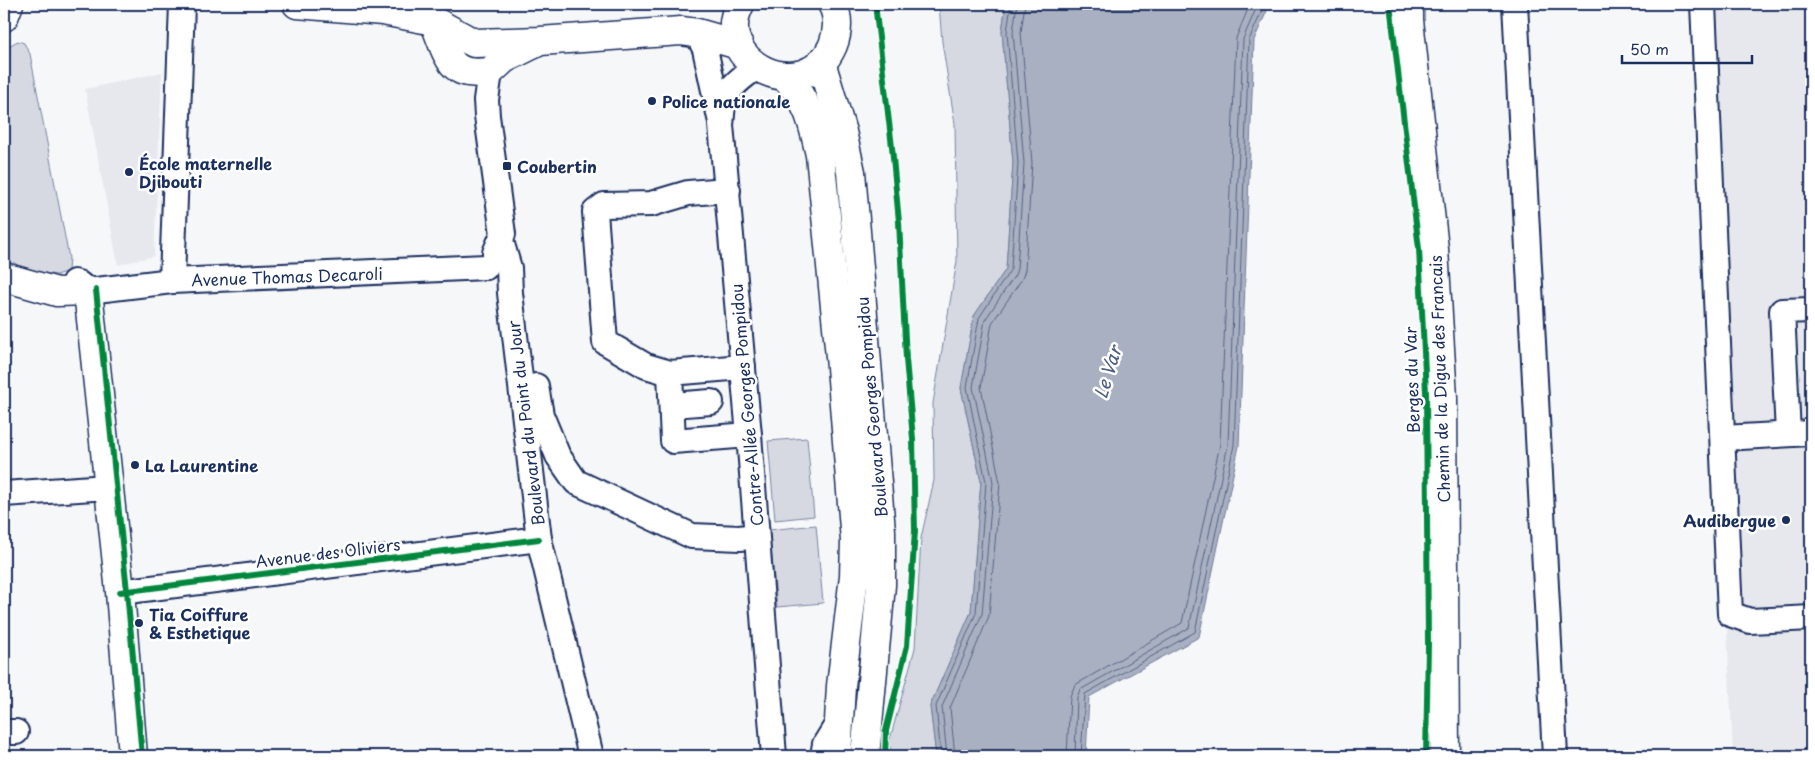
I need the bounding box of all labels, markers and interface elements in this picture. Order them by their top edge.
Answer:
scale bar [1622,32,1752,64]
text: 50 m [1630,37,1669,60]
place label: Police nationale [662,89,790,113]
marker: Police nationale [646,95,658,107]
place label: École maternelle Djibouti [139,151,272,193]
place label: Coubertin [517,154,597,178]
marker: Coubertin [501,160,513,172]
marker: École maternelle Djibouti [123,166,135,178]
street label: Chemin de la Digue des Francais [1423,255,1455,503]
street label: Avenue Thomas Decaroli [191,261,383,291]
street label: Contre-Allée Georges Pompidou [723,283,769,527]
street label: Boulevard Georges Pompidou [849,296,893,518]
street label: Boulevard du Point du Jour [500,319,550,527]
street label: Berges du Var [1397,326,1425,434]
water label: Le Var [1086,340,1129,401]
place label: La Laurentine [145,453,258,477]
marker: La Laurentine [129,459,141,471]
place label: Audibergue [1683,508,1776,532]
marker: Audibergue [1780,514,1792,526]
street label: Avenue des Oliviers [254,531,402,573]
place label: Tia Coiffure & Esthetique [149,602,251,644]
marker: Tia Coiffure & Esthetique [133,617,145,629]

